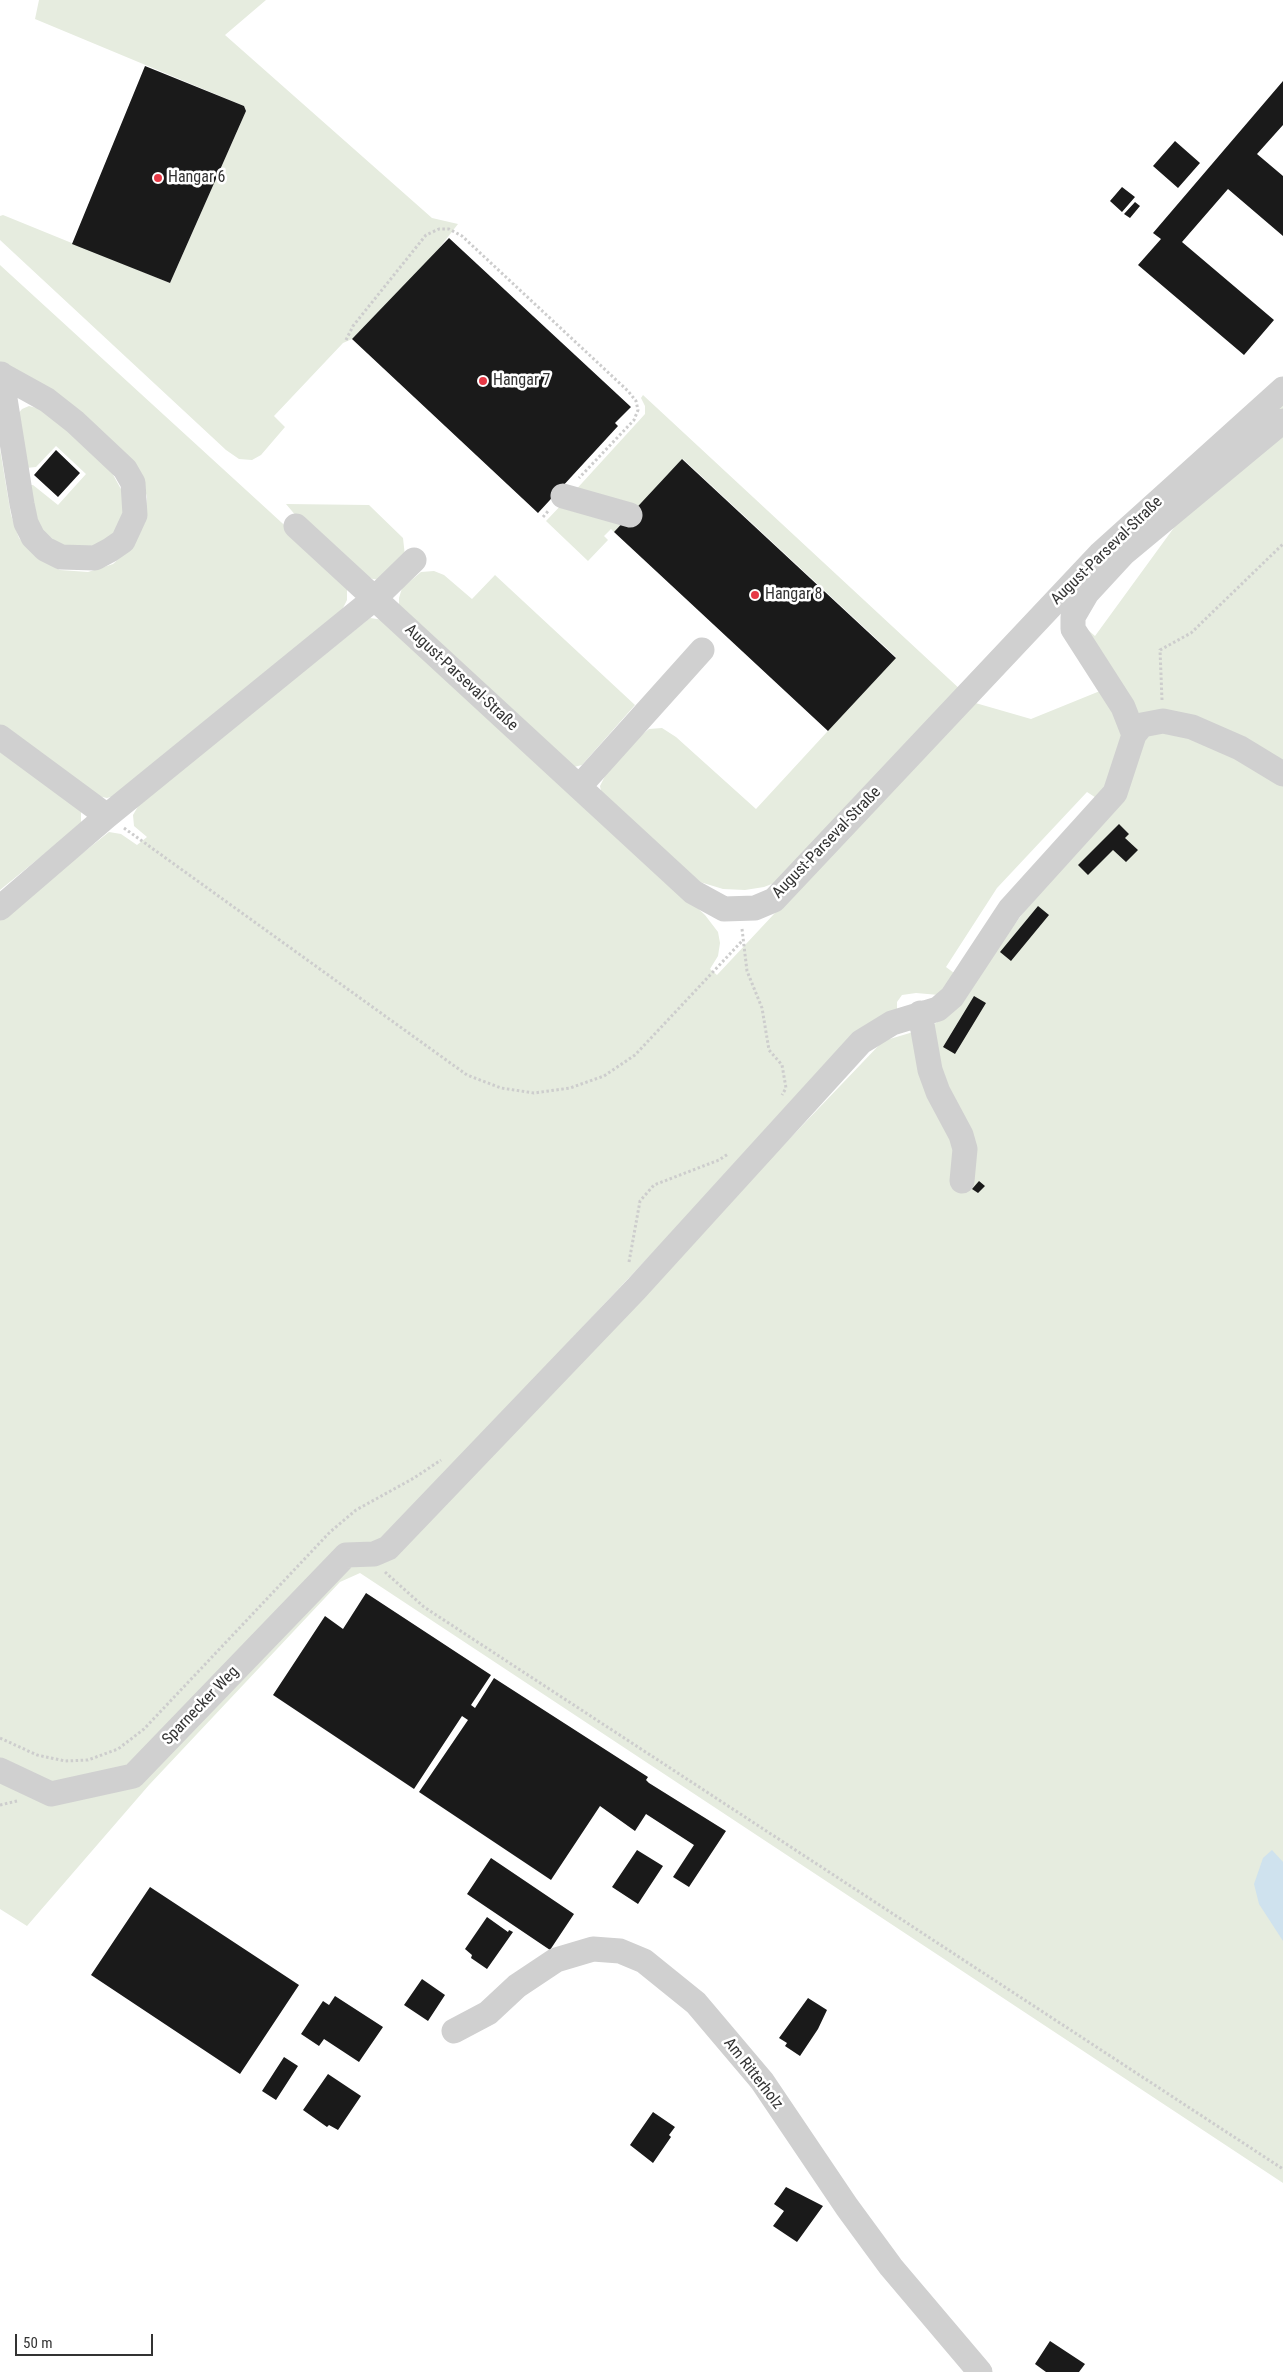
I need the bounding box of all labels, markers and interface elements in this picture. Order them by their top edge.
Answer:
place label: Hangar 6 [168,168,225,188]
marker: Hangar 6 [152,172,164,184]
place label: Hangar 7 [493,371,550,391]
marker: Hangar 7 [477,375,489,387]
street label: August-Parseval-Straße [1047,493,1167,609]
place label: Hangar 8 [765,585,822,605]
marker: Hangar 8 [749,589,761,601]
street label: August-Parseval-Straße [400,621,522,735]
street label: August-Parseval-Straße [769,783,885,903]
street label: Sparnecker Weg [159,1663,243,1749]
street label: Am Ritterholz [719,2034,787,2114]
scale bar [18,2324,155,2356]
text: 50 m [23,2334,53,2352]

